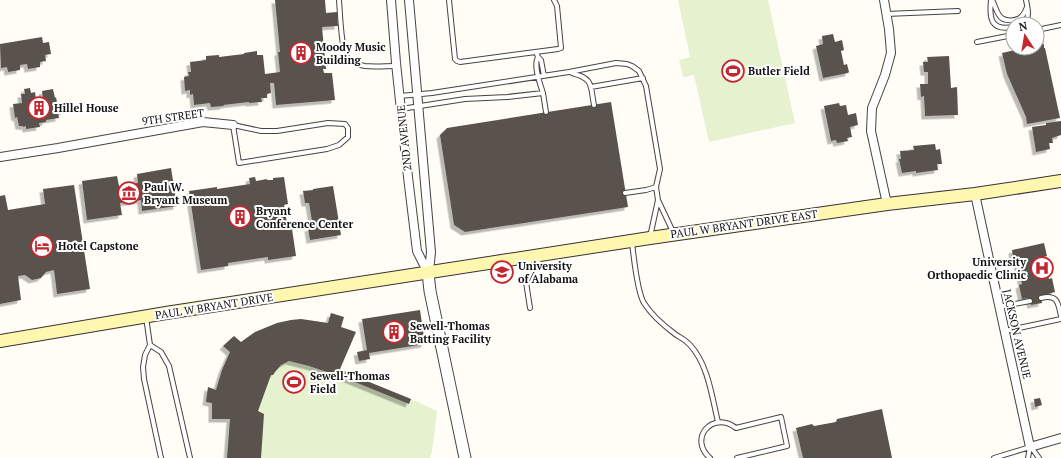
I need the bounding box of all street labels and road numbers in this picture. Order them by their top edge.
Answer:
street label: 2ND AVENUE [394,104,414,172]
street label: 9TH STREET [141,106,205,128]
street label: PAUL W BRYANT DRIVE EAST [670,207,819,241]
street label: JACKSON AVENUE [1000,288,1034,380]
street label: PAUL W BRYANT DRIVE [154,290,274,322]

